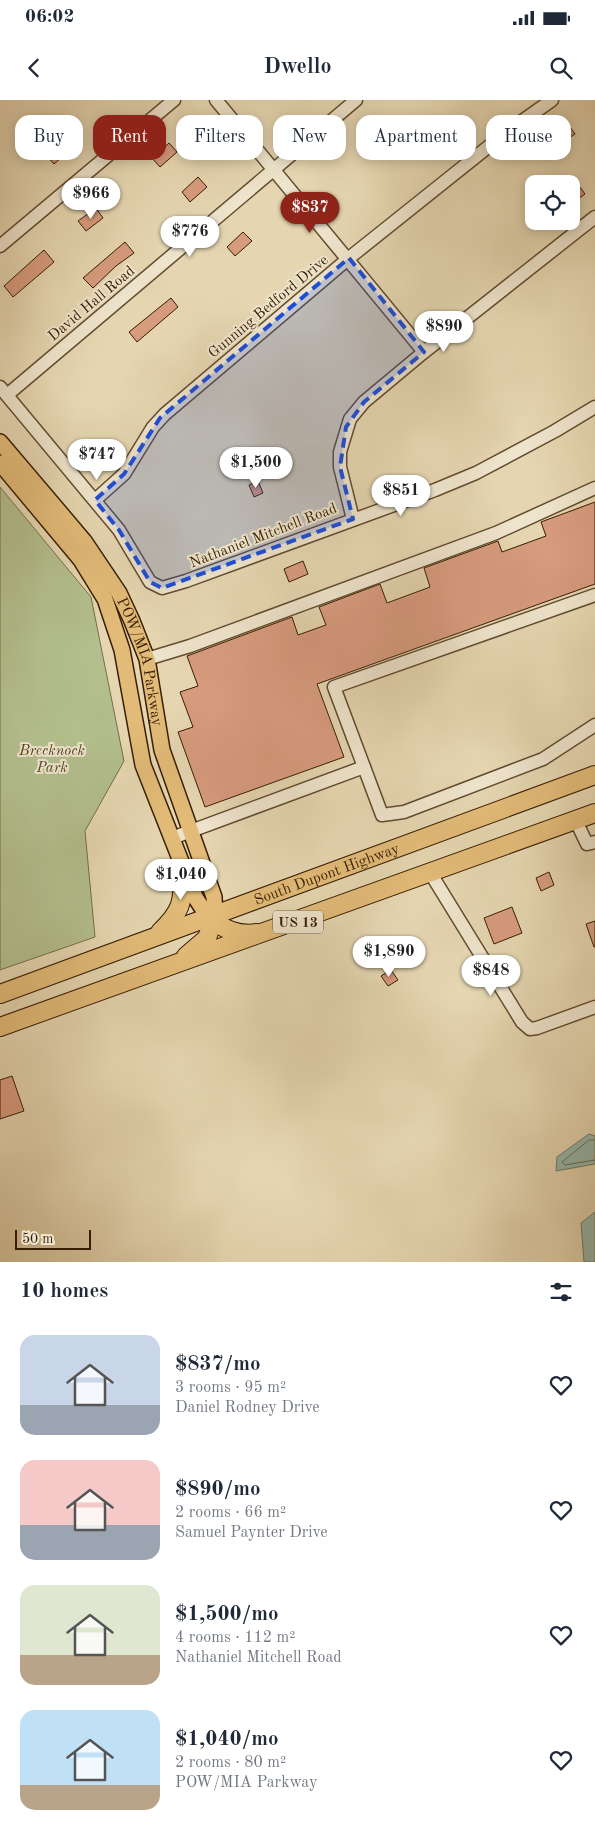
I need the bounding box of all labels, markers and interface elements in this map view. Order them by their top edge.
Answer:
text: 06:02 [25,8,74,27]
icon: back [20,54,48,82]
icon: search [547,54,575,82]
text: Dwello [263,56,332,78]
chip: Buy [15,115,83,160]
chip: Rent [93,115,166,160]
chip: Filters [176,115,263,160]
chip: New [273,115,346,160]
chip: Apartment [356,115,476,160]
chip: House [486,115,571,160]
map controls [525,175,580,230]
button: locate [525,175,580,230]
pin: $966 [61,178,121,220]
text: $966 [72,186,110,202]
pin: $837 [280,192,340,234]
text: $837 [291,200,329,216]
pin: $776 [160,216,220,258]
text: $776 [171,224,209,240]
street label: Gunning Bedford Drive [206,253,332,361]
street label: David Hall Road [46,264,138,344]
pin: $890 [414,310,474,353]
text: $890 [425,319,463,335]
pin: $747 [67,438,127,481]
pin: $1,500 [215,446,297,489]
text: $747 [78,447,116,463]
text: $1,500 [231,455,281,471]
pin: $851 [371,474,431,517]
text: $851 [382,483,420,499]
street label: Nathaniel Mitchell Road [188,501,339,571]
street label: POW/MIA Parkway [113,596,164,727]
park label: Brecknock Park [18,744,85,776]
street label: South Dupont Highway [253,842,402,909]
pin: $1,040 [140,858,222,901]
text: $1,040 [156,867,206,883]
road number: US 13 [273,910,323,934]
pin: $1,890 [348,936,430,978]
text: $1,890 [364,944,414,960]
pin: $848 [461,954,521,997]
text: $848 [472,963,510,979]
scale bar [15,1227,91,1250]
text: 50 m [22,1232,53,1246]
icon: filters [547,1278,575,1306]
text: 10 homes [20,1281,108,1302]
text: $837/mo [175,1354,261,1375]
icon: home [60,1355,120,1415]
icon: heart [547,1371,575,1399]
text: 3 rooms · 95 m² [175,1380,286,1396]
text: Daniel Rodney Drive [175,1400,320,1416]
text: $890/mo [175,1479,261,1500]
icon: home [60,1480,120,1540]
icon: heart [547,1496,575,1524]
text: 2 rooms · 66 m² [175,1505,286,1521]
text: Samuel Paynter Drive [175,1525,328,1541]
text: $1,500/mo [175,1604,279,1625]
icon: home [60,1605,120,1665]
icon: heart [547,1621,575,1649]
text: 4 rooms · 112 m² [175,1630,295,1646]
text: Nathaniel Mitchell Road [175,1650,342,1666]
text: $1,040/mo [175,1729,279,1750]
icon: home [60,1730,120,1790]
icon: heart [547,1746,575,1774]
text: 2 rooms · 80 m² [175,1755,286,1771]
text: POW/MIA Parkway [175,1775,318,1791]

